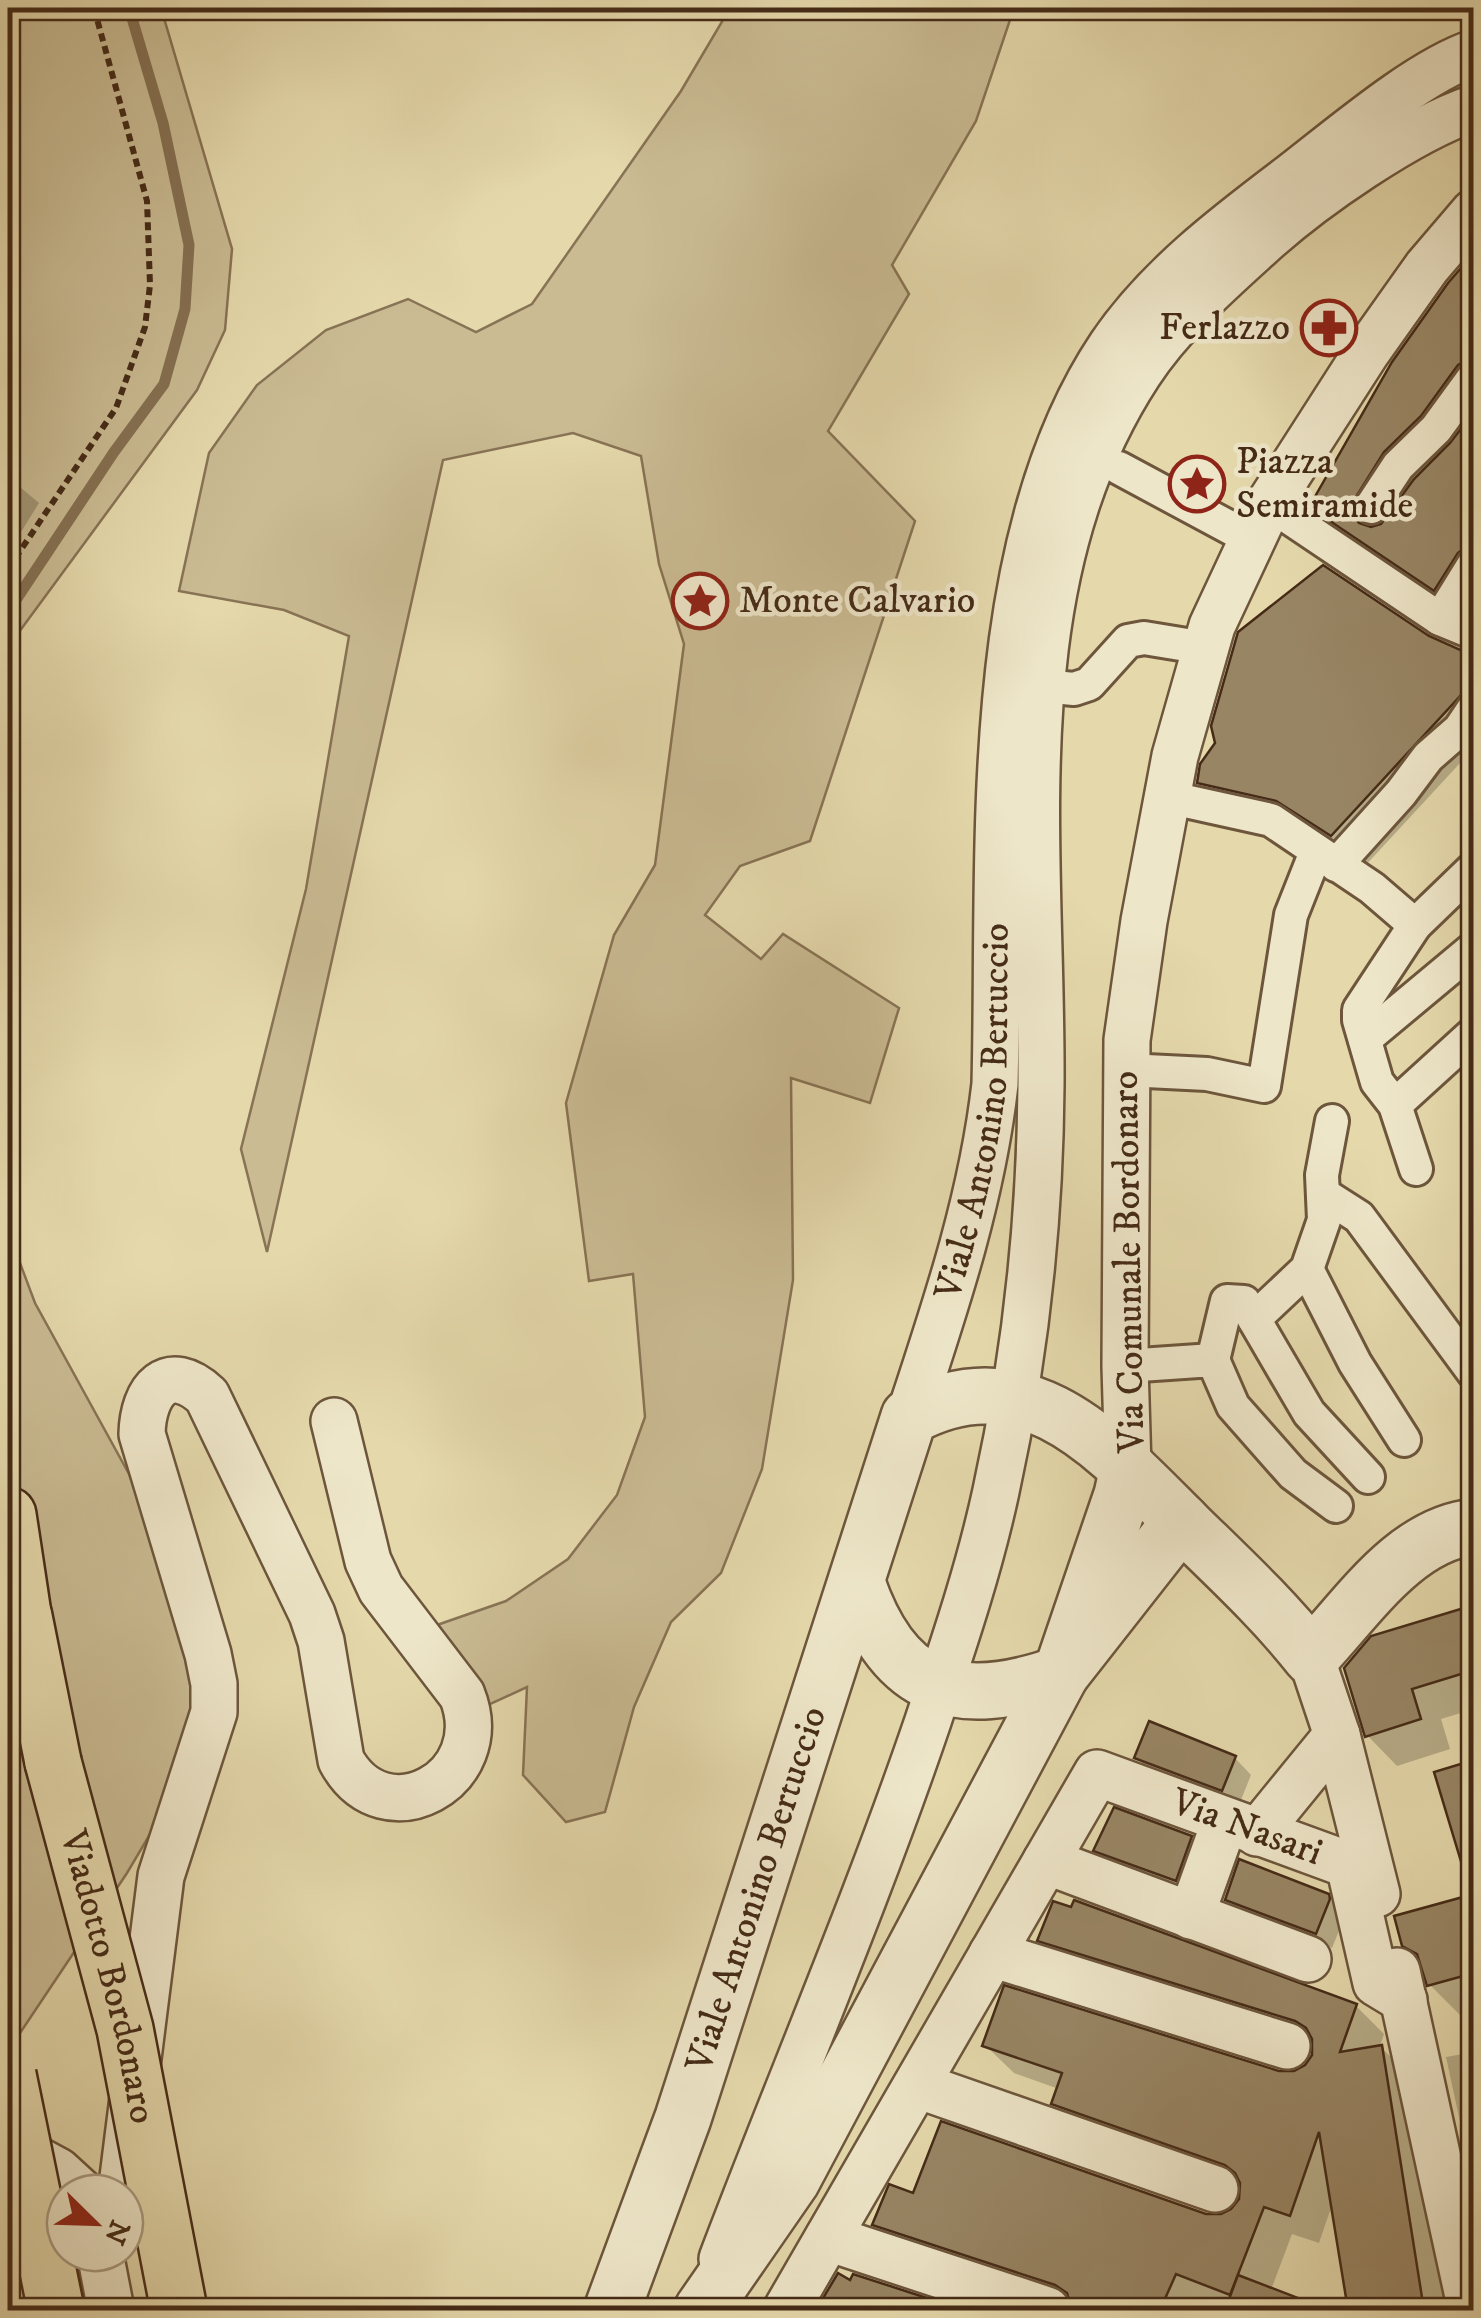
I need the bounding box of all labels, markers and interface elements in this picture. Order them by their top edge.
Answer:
pharmacy icon: Ferlazzo [1299,298,1359,358]
place label: Ferlazzo [1159,304,1290,352]
place label: Piazza Semiramide [1236,438,1413,530]
place icon: Piazza Semiramide [1167,454,1227,514]
place icon: Monte Calvario [670,571,730,631]
place label: Monte Calvario [739,577,975,625]
street label: Viale Antonino Bertuccio [924,923,1021,1306]
street label: Via Comunale Bordonaro [1102,1071,1156,1454]
street label: Viale Antonino Bertuccio [675,1701,838,2079]
street label: Via Nasari [1164,1778,1329,1877]
street label: Viadotto Bordonaro [48,1824,167,2128]
north arrow [45,2173,145,2273]
text: N [96,2215,137,2250]

